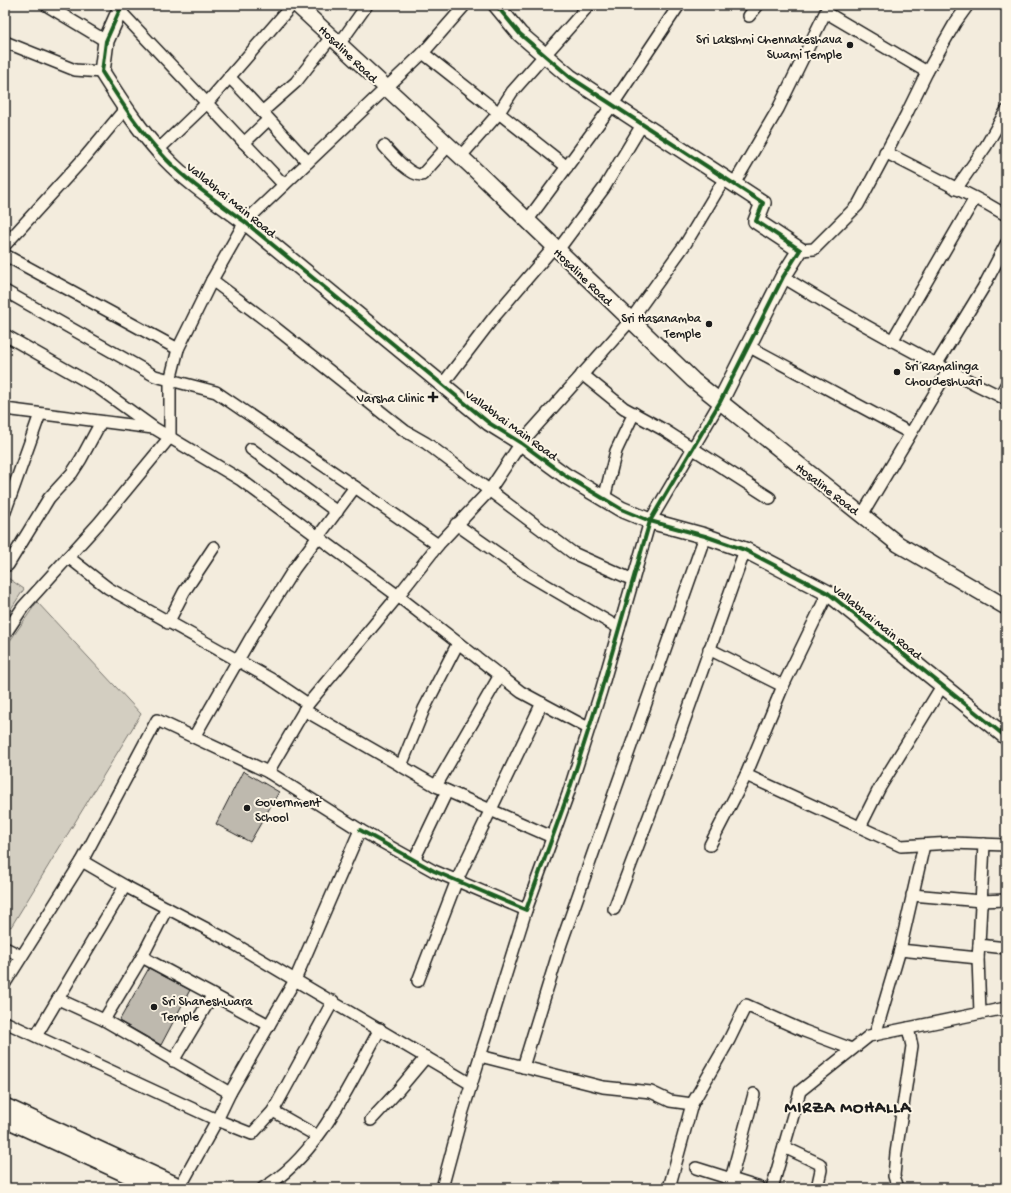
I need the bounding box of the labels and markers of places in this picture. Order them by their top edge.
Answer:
place label: Sri Lakshmi Chennakeshava Swami Temple [696,33,843,63]
marker: Sri Lakshmi Chennakeshava Swami Temple [845,40,855,50]
place label: Sri Hasanamba Temple [621,312,702,342]
marker: Sri Hasanamba Temple [704,319,714,329]
place label: Sri Ramalinga Choudeshwari [905,360,983,390]
marker: Sri Ramalinga Choudeshwari [892,367,902,377]
marker: Varsha Clinic [427,391,439,403]
place label: Varsha Clinic [356,392,425,407]
place label: Government School [255,796,322,826]
marker: Government School [242,803,252,813]
place label: Sri Shaneshwara Temple [161,995,253,1025]
marker: Sri Shaneshwara Temple [149,1002,159,1012]

